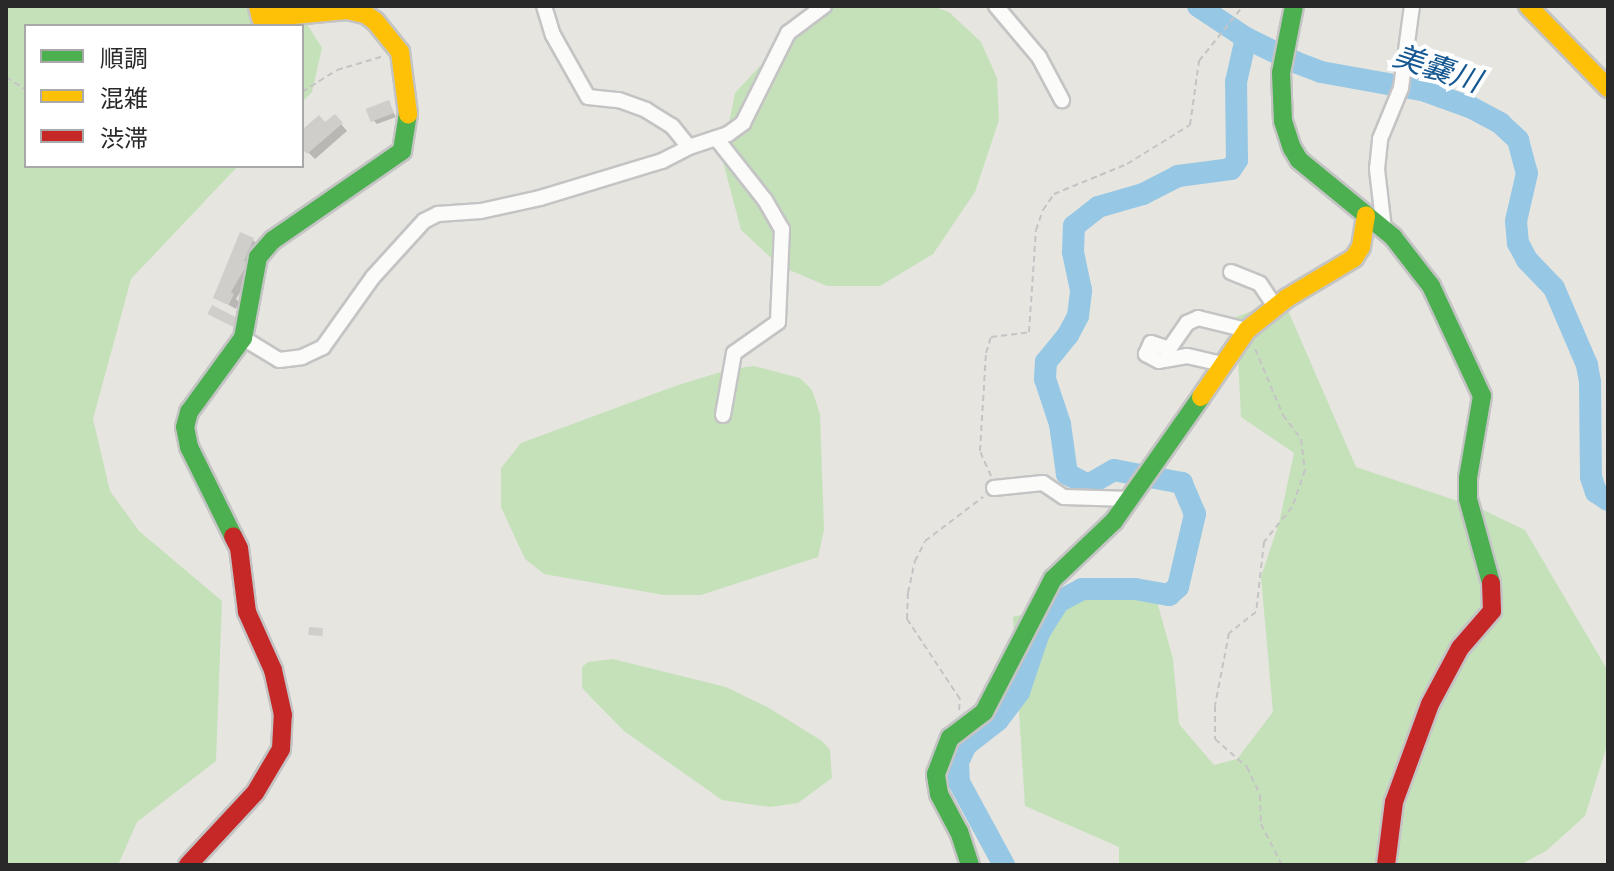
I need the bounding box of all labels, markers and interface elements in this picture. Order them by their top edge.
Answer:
legend [24,24,304,168]
water label: 美嚢川 [1389,38,1485,100]
text: 順調 [100,43,148,74]
text: 混雑 [100,83,148,114]
text: 渋滞 [100,123,148,154]

